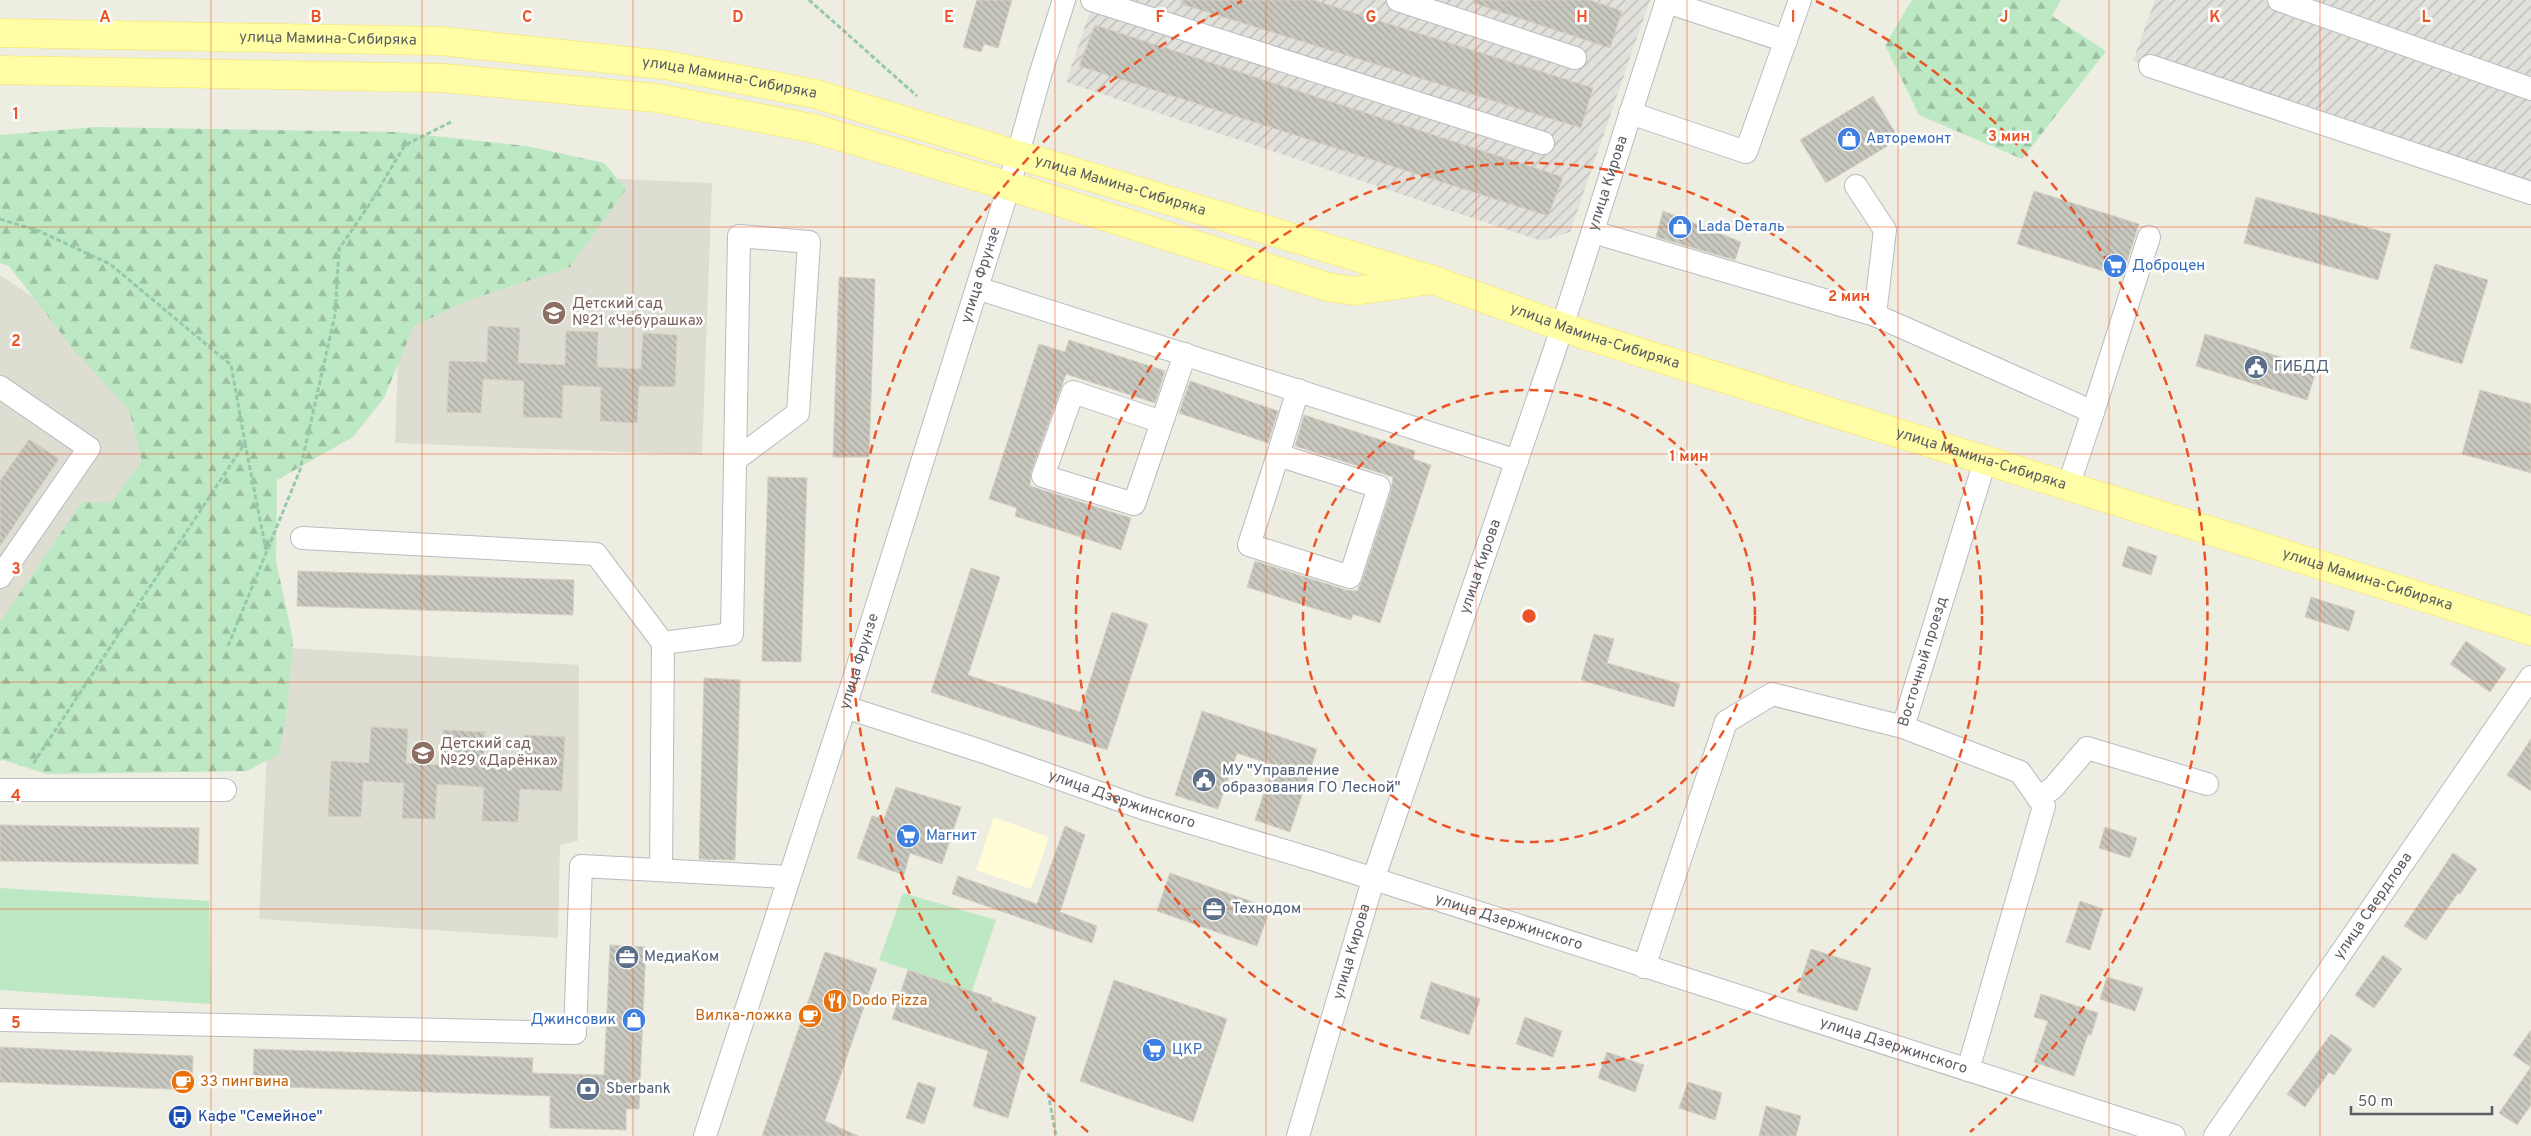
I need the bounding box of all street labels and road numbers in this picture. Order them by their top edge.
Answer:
street label: улица Мамина-Сибиряка [239,28,417,50]
street label: улица Мамина-Сибиряка [641,53,819,103]
street label: улица Кирова [1584,133,1632,233]
street label: улица Мамина-Сибиряка [1033,151,1208,220]
street label: улица Фрунзе [957,225,1005,326]
street label: улица Мамина-Сибиряка [1507,299,1682,374]
street label: улица Мамина-Сибиряка [1893,423,2069,494]
street label: улица Кирова [1455,517,1505,617]
street label: улица Мамина-Сибиряка [2280,544,2455,615]
street label: Восточный проезд [1894,594,1952,729]
street label: улица Фрунзе [835,611,883,712]
street label: улица Дзержинского [1046,766,1198,833]
street label: улица Свердлова [2330,849,2417,963]
street label: улица Дзержинского [1433,890,1585,955]
street label: улица Кирова [1329,902,1375,1002]
street label: улица Дзержинского [1817,1013,1970,1078]

